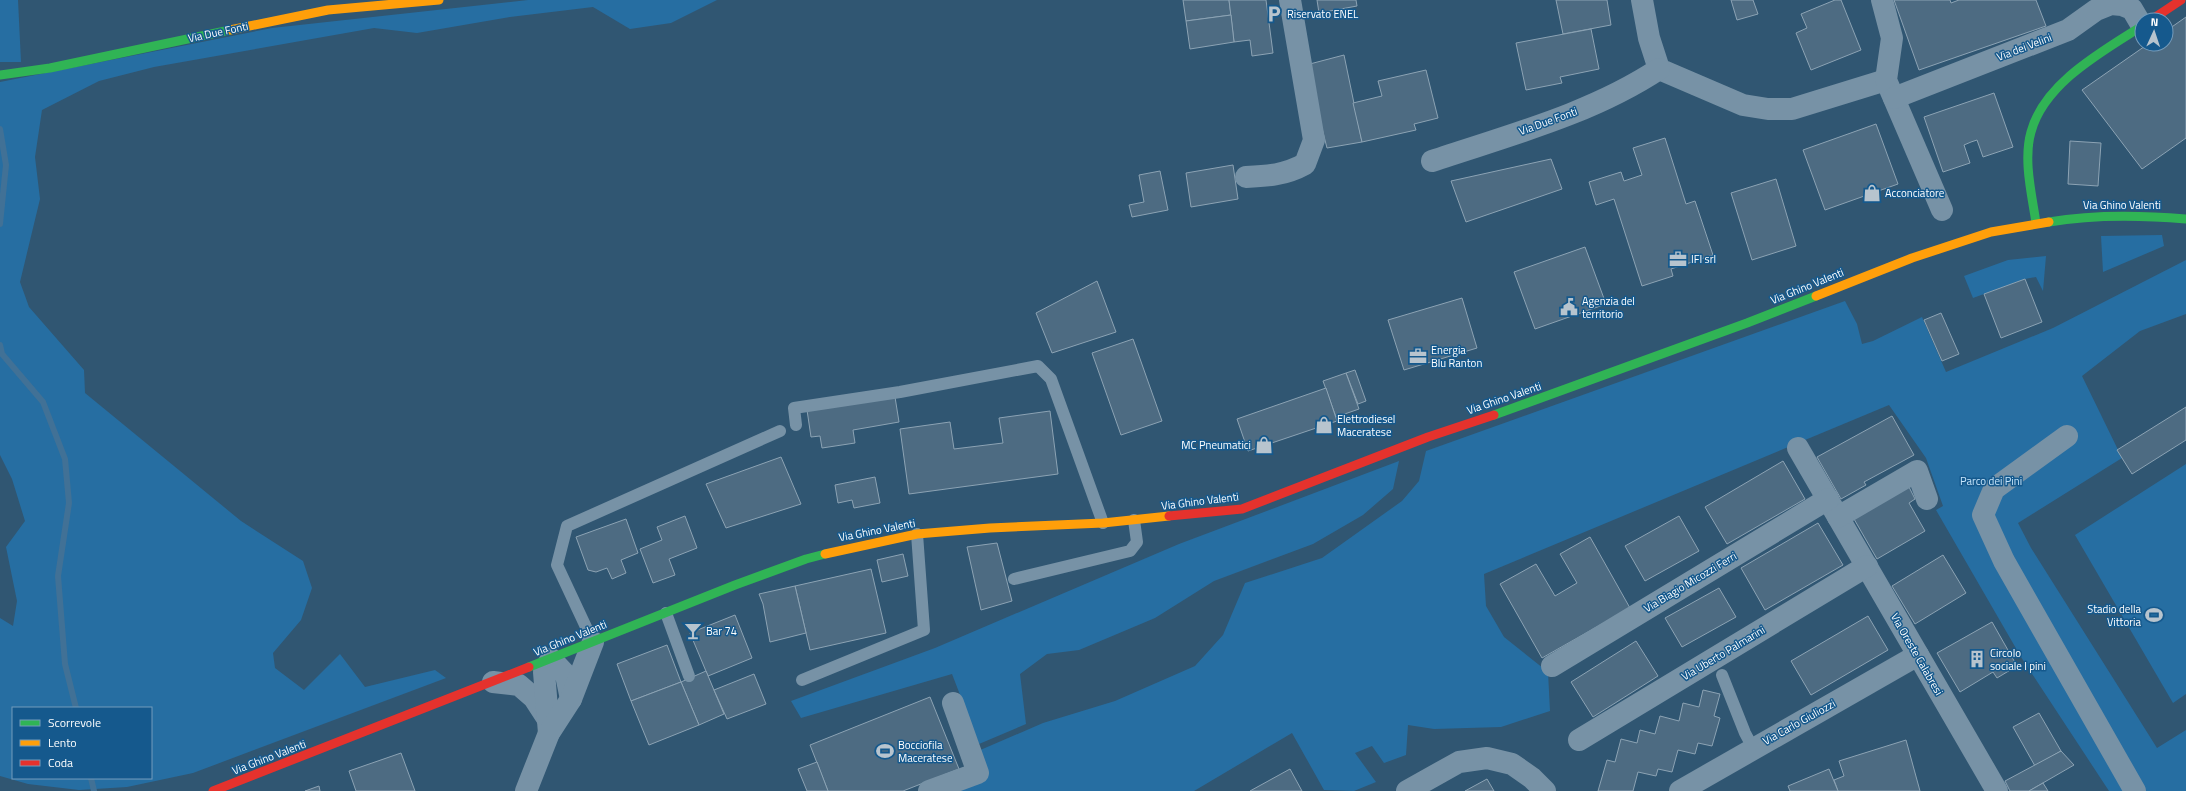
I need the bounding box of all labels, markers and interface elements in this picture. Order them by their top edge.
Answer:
parking icon: Riservato ENEL [1264,4,1284,24]
place label: Riservato ENEL [1287,6,1359,22]
north arrow [2134,12,2174,52]
text: N [2150,14,2159,30]
street label: Via Due Fonti [186,18,250,46]
street label: Via dei Velini [1994,29,2054,65]
street label: Via Due Fonti [1517,103,1579,139]
shop icon: Acconciatore [1862,183,1882,203]
place label: Acconciatore [1885,185,1945,201]
street label: Via Ghino Valenti [2083,197,2161,213]
office icon: IFI srl [1668,249,1688,269]
place label: IFI srl [1691,251,1716,267]
street label: Via Ghino Valenti [1768,264,1846,308]
place label: Agenzia del territorio [1582,293,1635,322]
public building icon: Agenzia del territorio [1559,297,1579,317]
place label: Energia Blu Ranton [1431,342,1482,371]
office icon: Energia Blu Ranton [1408,346,1428,366]
street label: Via Ghino Valenti [1465,378,1543,418]
place label: Elettrodiesel Maceratese [1337,411,1395,440]
shop icon: Elettrodiesel Maceratese [1314,415,1334,435]
shop icon: MC Pneumatici [1254,435,1274,455]
place label: MC Pneumatici [1181,437,1251,453]
park label: Parco dei Pini [1960,473,2022,489]
street label: Via Ghino Valenti [1160,488,1240,514]
street label: Via Ghino Valenti [837,515,917,545]
street label: Via Biagio Micozzi Ferri [1640,548,1740,616]
place label: Stadio della Vittoria [2087,601,2141,630]
sports icon: Stadio della Vittoria [2144,605,2164,625]
street label: Via Oreste Calabresi [1887,610,1947,698]
street label: Via Ghino Valenti [531,616,609,660]
bar icon: Bar 74 [683,621,703,641]
street label: Via Uberto Palmarini [1678,622,1768,684]
place label: Bar 74 [706,623,737,639]
place label: Circolo sociale I pini [1990,645,2046,674]
building icon: Circolo sociale I pini [1967,649,1987,669]
street label: Via Carlo Giuliozzi [1760,695,1838,749]
legend [12,707,152,779]
text: Scorrevole [48,713,101,732]
text: Lento [48,733,77,752]
street label: Via Ghino Valenti [230,736,308,778]
place label: Bocciofila Maceratese [898,737,953,766]
sports icon: Bocciofila Maceratese [875,741,895,761]
text: Coda [48,753,73,772]

